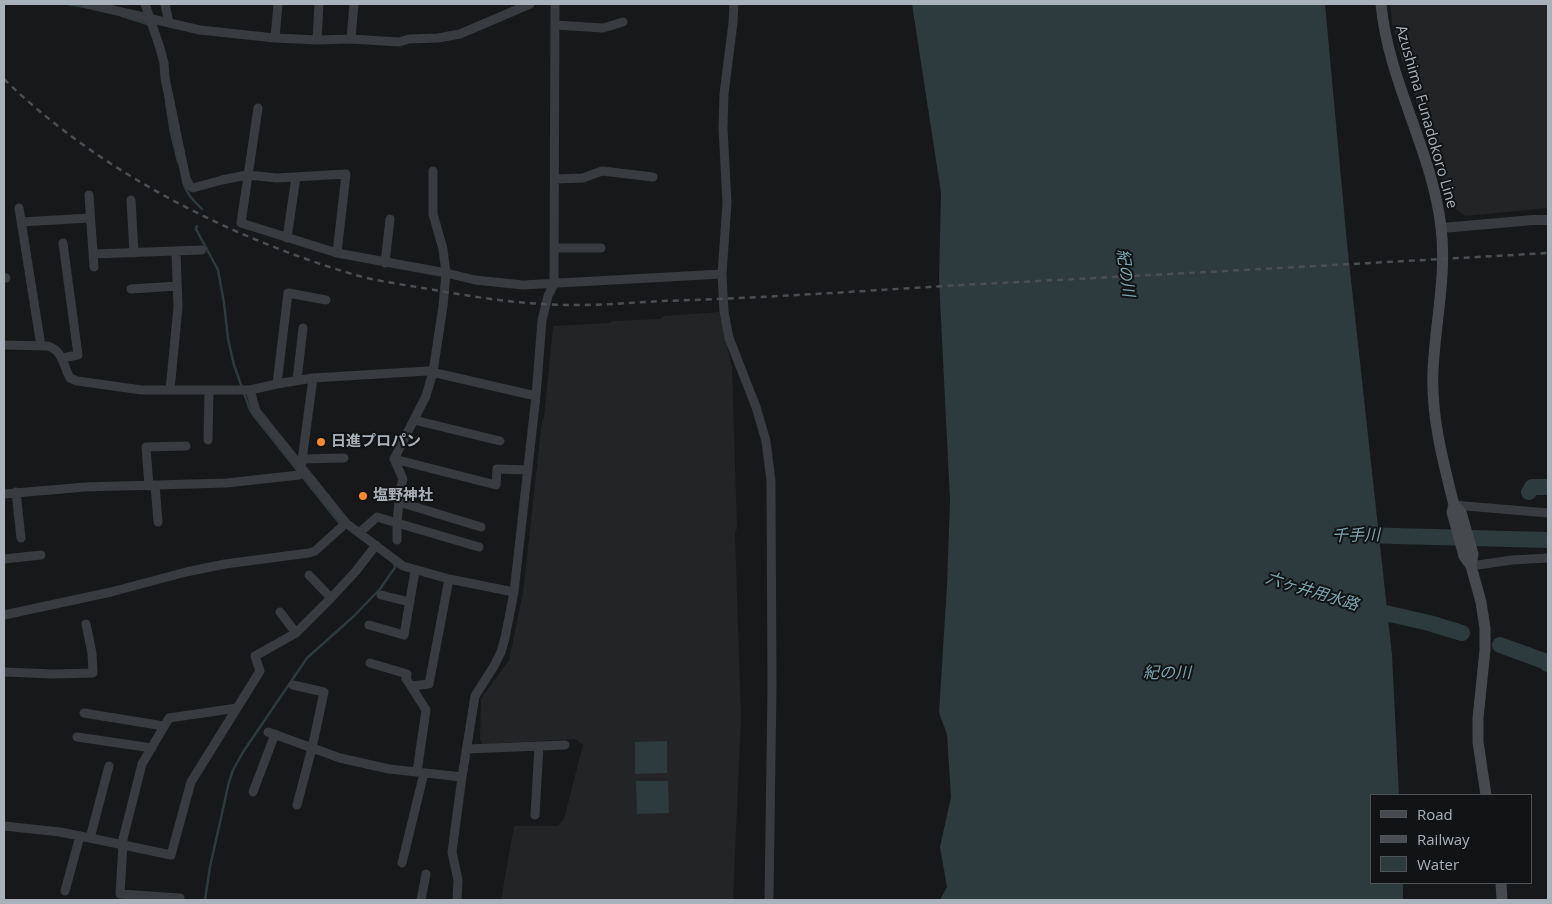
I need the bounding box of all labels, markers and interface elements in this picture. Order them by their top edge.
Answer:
street label: Azushima Funadokoro Line [1391,23,1461,211]
water label: 紀の川 [1112,248,1138,298]
place label: 日進プロパン [331,433,421,451]
marker: 日進プロパン [315,436,327,448]
place label: 塩野神社 [373,487,433,505]
marker: 塩野神社 [357,490,369,502]
water label: 千手川 [1332,526,1380,546]
water label: 六ヶ井用水路 [1263,569,1361,615]
water label: 紀の川 [1143,663,1191,683]
legend [1370,794,1532,884]
text: Road [1417,804,1453,824]
text: Railway [1417,829,1470,849]
text: Water [1417,854,1459,874]

